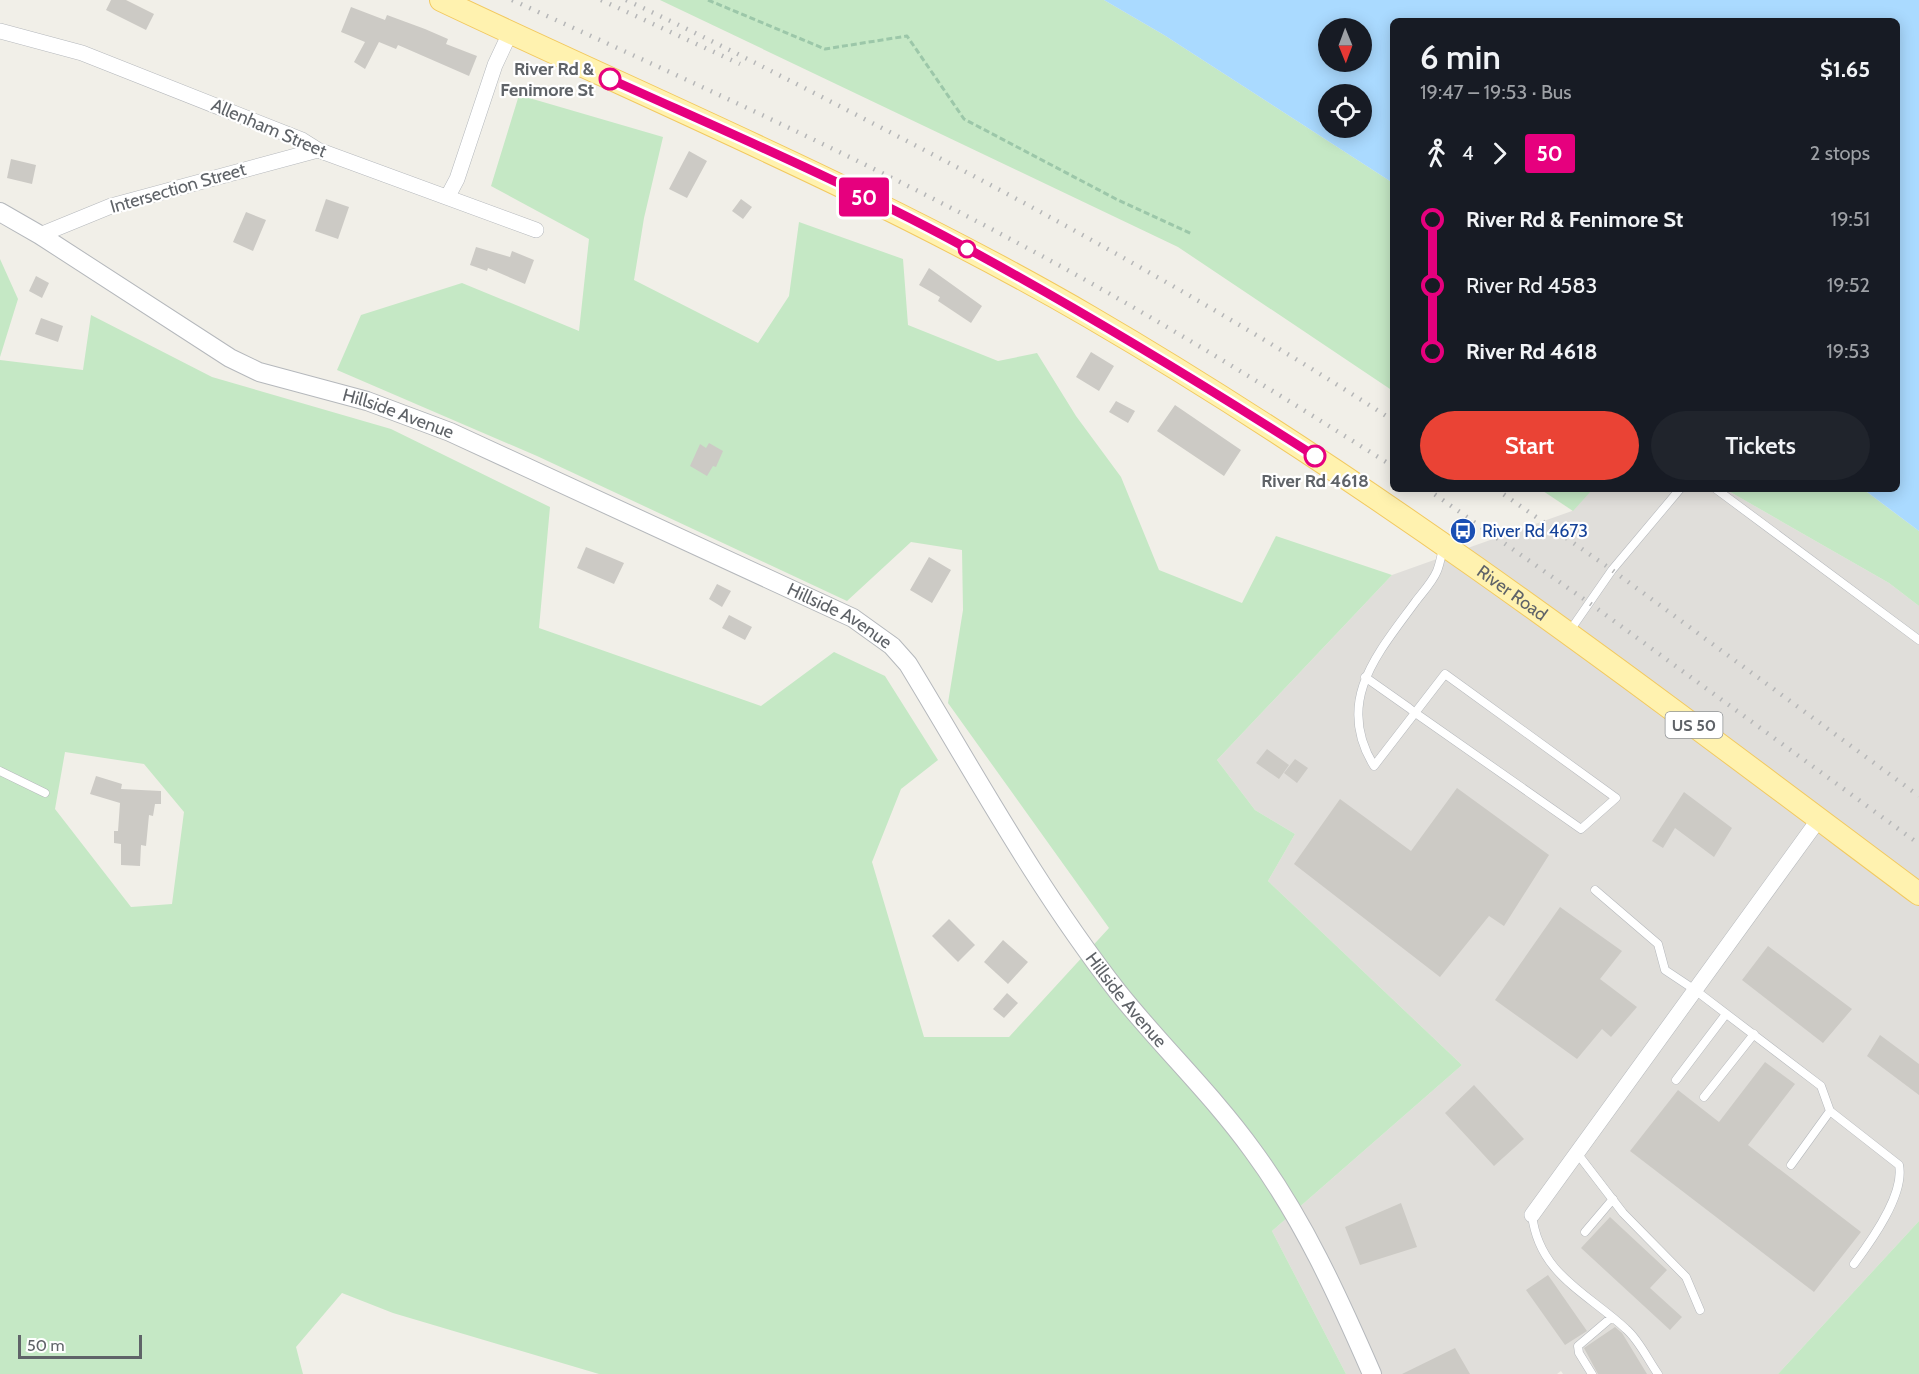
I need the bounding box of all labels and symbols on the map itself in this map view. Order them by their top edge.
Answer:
north arrow [1318,18,1372,72]
place label: River Rd & Fenimore St [500,58,595,101]
marker: River Rd & Fenimore St [599,68,621,90]
street label: Allenham Street [208,94,330,162]
street label: Intersection Street [108,158,248,218]
line badge: 50 [837,178,891,216]
unlabelled marker [958,240,976,258]
street label: Hillside Avenue [340,384,457,443]
marker: River Rd 4618 [1304,445,1326,467]
place label: River Rd 4618 [1261,470,1369,492]
bus stop icon: River Rd 4673 [1448,516,1478,546]
place label: River Rd 4673 [1482,520,1588,542]
street label: River Road [1473,560,1552,626]
street label: Hillside Avenue [784,578,896,653]
road number: US 50 [1666,712,1722,738]
street label: Hillside Avenue [1081,948,1171,1052]
scale bar [18,1332,142,1360]

